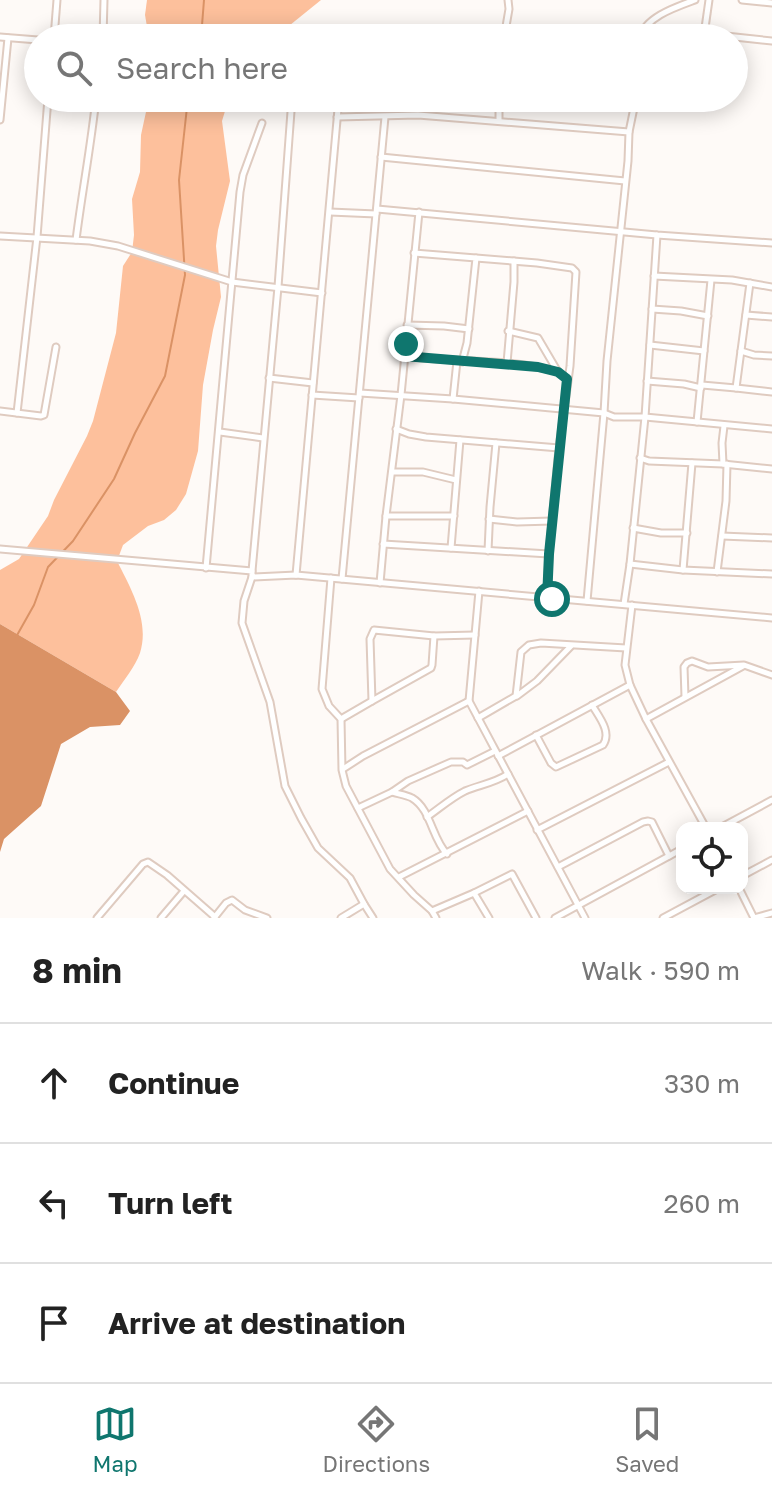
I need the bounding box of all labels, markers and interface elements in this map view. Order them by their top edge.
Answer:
search box [24,24,748,112]
icon: search [52,46,96,90]
text: Search here [116,50,288,86]
route end [388,326,424,362]
route start [534,581,570,617]
map controls [676,822,748,894]
button: locate [676,822,748,894]
text: 8 min [32,950,122,990]
text: Walk · 590 m [581,955,740,986]
icon: ahead [32,1061,76,1105]
text: Continue [108,1065,239,1101]
text: 330 m [664,1068,740,1099]
icon: left [32,1181,76,1225]
text: Turn left [108,1185,233,1221]
text: 260 m [664,1188,740,1219]
icon: arrive [32,1301,76,1345]
text: Arrive at destination [108,1305,405,1341]
tab: Map [93,1402,137,1477]
tab: Directions [323,1402,430,1477]
tab: Saved [615,1402,679,1477]

